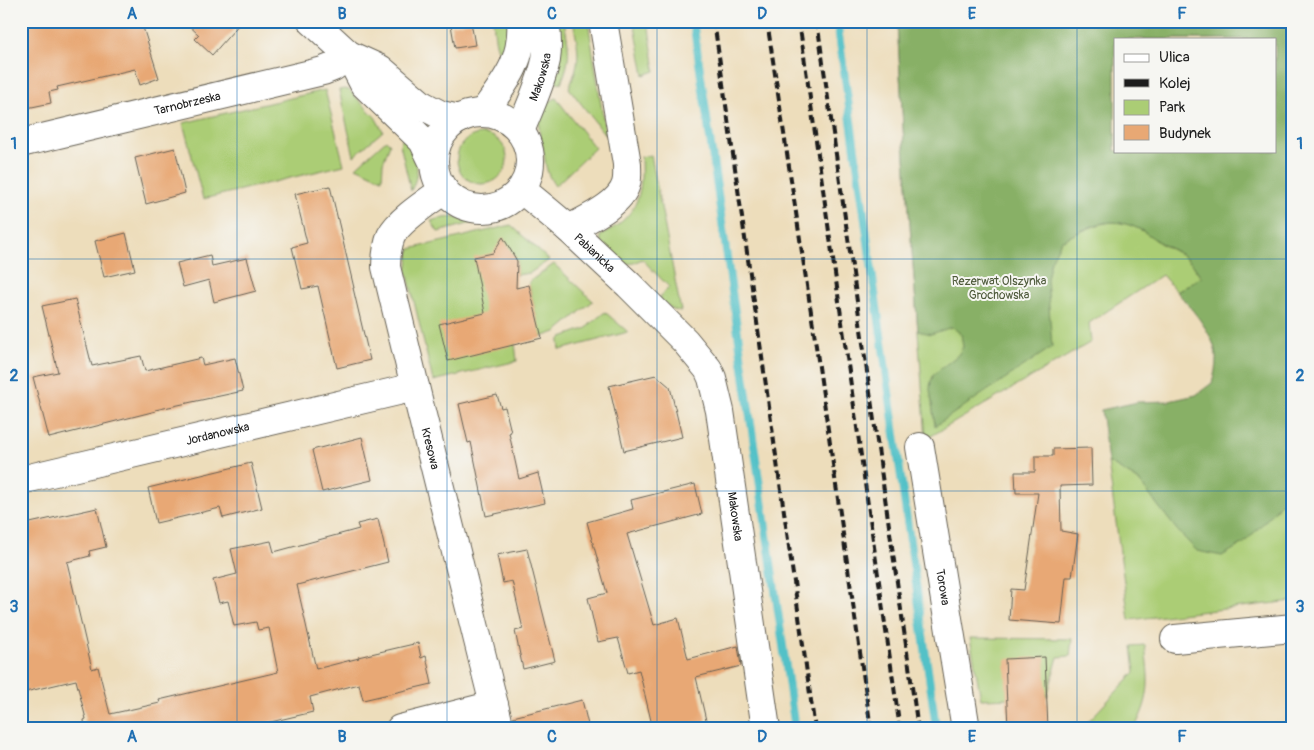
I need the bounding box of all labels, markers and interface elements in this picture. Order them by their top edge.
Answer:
text: A [127,4,138,24]
text: B [337,4,347,24]
text: C [547,4,557,24]
text: D [757,4,767,24]
text: E [968,4,977,24]
text: F [1177,4,1187,24]
legend [1114,38,1276,152]
text: Ulica [1159,48,1190,67]
street label: Makowska [526,52,555,103]
text: Kolej [1159,74,1191,93]
street label: Tarnobrzeska [153,89,223,119]
text: Park [1159,98,1186,117]
text: Budynek [1159,124,1212,143]
text: 1 [11,134,17,154]
text: 1 [1297,134,1303,154]
street label: Pabianicka [571,230,618,276]
park label: Rezerwat Olszynka Grochowska [952,274,1047,303]
text: 2 [10,366,19,386]
text: 2 [1296,366,1305,386]
street label: Jordanowska [184,419,251,449]
street label: Kresowa [417,426,442,471]
street label: Makowska [724,491,746,543]
street label: Torowa [932,568,953,607]
text: 3 [10,597,19,617]
text: 3 [1296,597,1305,617]
text: A [127,727,138,747]
text: B [337,727,347,747]
text: C [547,727,557,747]
text: D [757,727,767,747]
text: E [968,727,977,747]
text: F [1177,727,1187,747]

